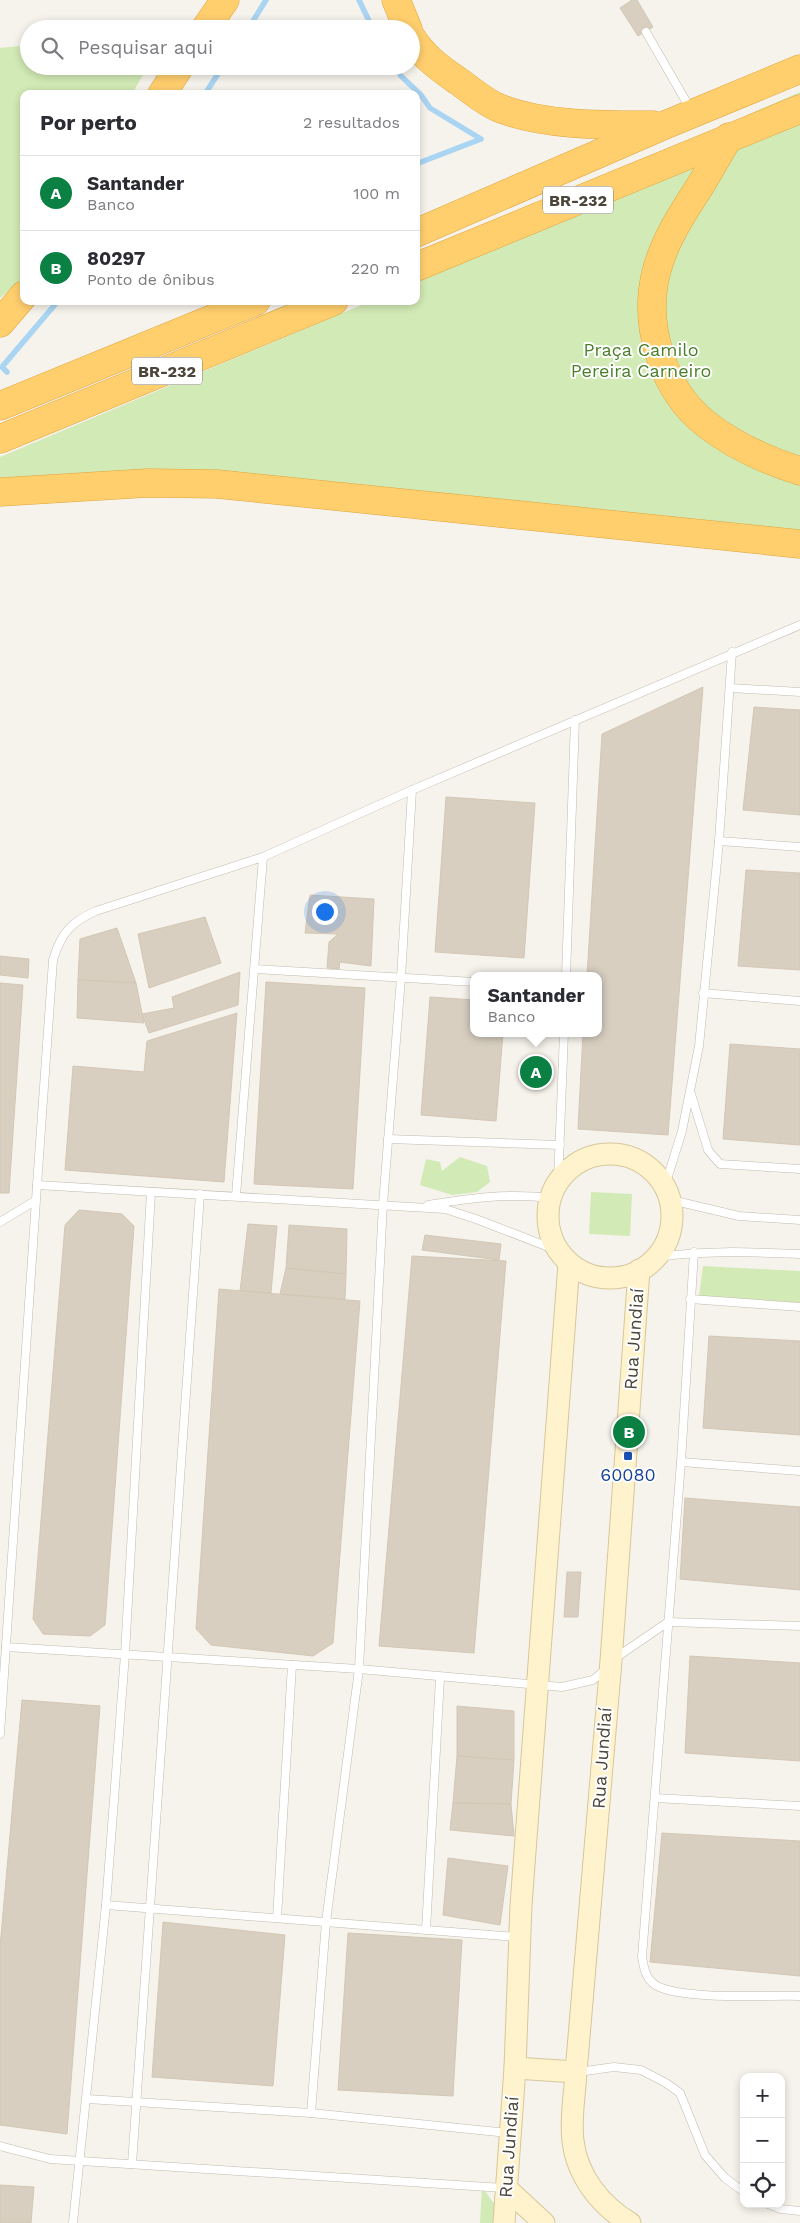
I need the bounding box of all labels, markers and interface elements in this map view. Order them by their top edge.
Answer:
search box [20,20,420,75]
icon: search [38,34,66,62]
text: Pesquisar aqui [78,36,213,59]
text: Por perto [40,110,137,135]
text: 2 resultados [303,113,400,132]
text: Santander [87,172,184,195]
text: A [51,184,61,203]
text: 100 m [353,184,400,203]
road number: BR-232 [543,186,613,214]
text: Banco [87,195,135,214]
text: 80297 [87,247,145,270]
text: B [51,259,61,278]
text: 220 m [351,259,400,278]
text: Ponto de ônibus [87,270,215,289]
park label: Praça Camilo Pereira Carneiro [571,339,711,381]
road number: BR-232 [132,358,202,384]
your location [312,899,338,925]
popup [470,972,602,1037]
text: Santander [487,984,585,1007]
text: Banco [487,1007,535,1026]
pin: A [520,1053,552,1091]
street label: Rua Jundiaí [619,1287,648,1390]
pin: B [613,1413,645,1451]
marker: 60080 [622,1450,634,1462]
place label: 60080 [600,1464,656,1485]
street label: Rua Jundiaí [587,1706,616,1809]
map controls [740,2073,785,2208]
button: + [740,2073,785,2118]
street label: Rua Jundiaí [494,2095,523,2198]
button: − [740,2118,785,2163]
button: locate [740,2163,785,2208]

